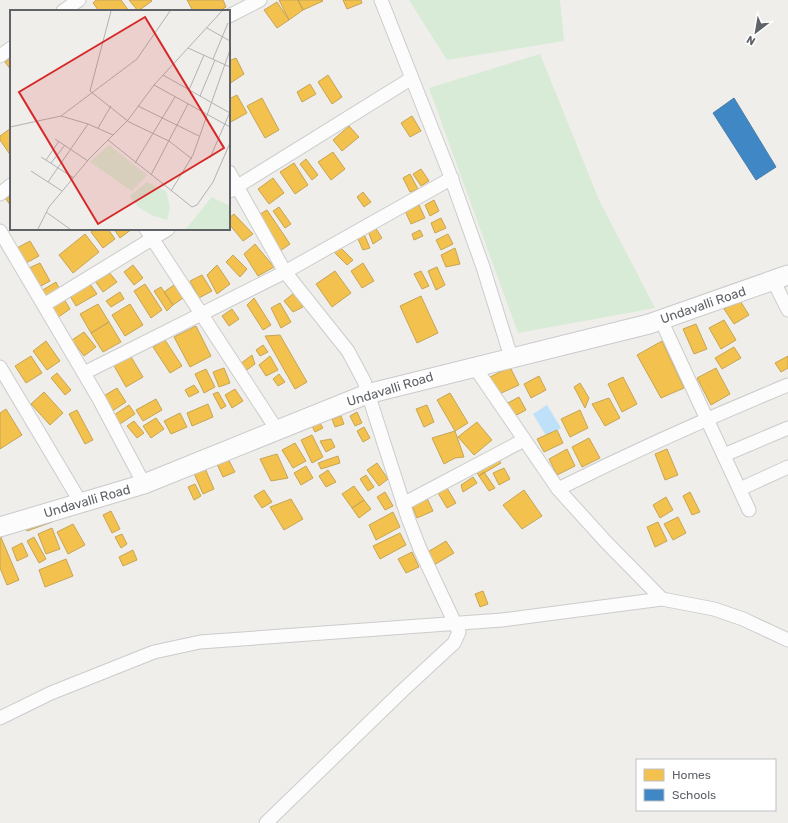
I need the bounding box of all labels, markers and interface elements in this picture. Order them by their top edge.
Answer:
inset map [10,10,230,230]
north arrow [736,12,776,52]
text: N [744,32,758,48]
street label: Undavalli Road [658,283,748,327]
street label: Undavalli Road [345,369,435,409]
street label: Undavalli Road [42,481,132,521]
legend [636,759,776,811]
text: Homes [672,768,711,782]
text: Schools [672,788,716,802]

